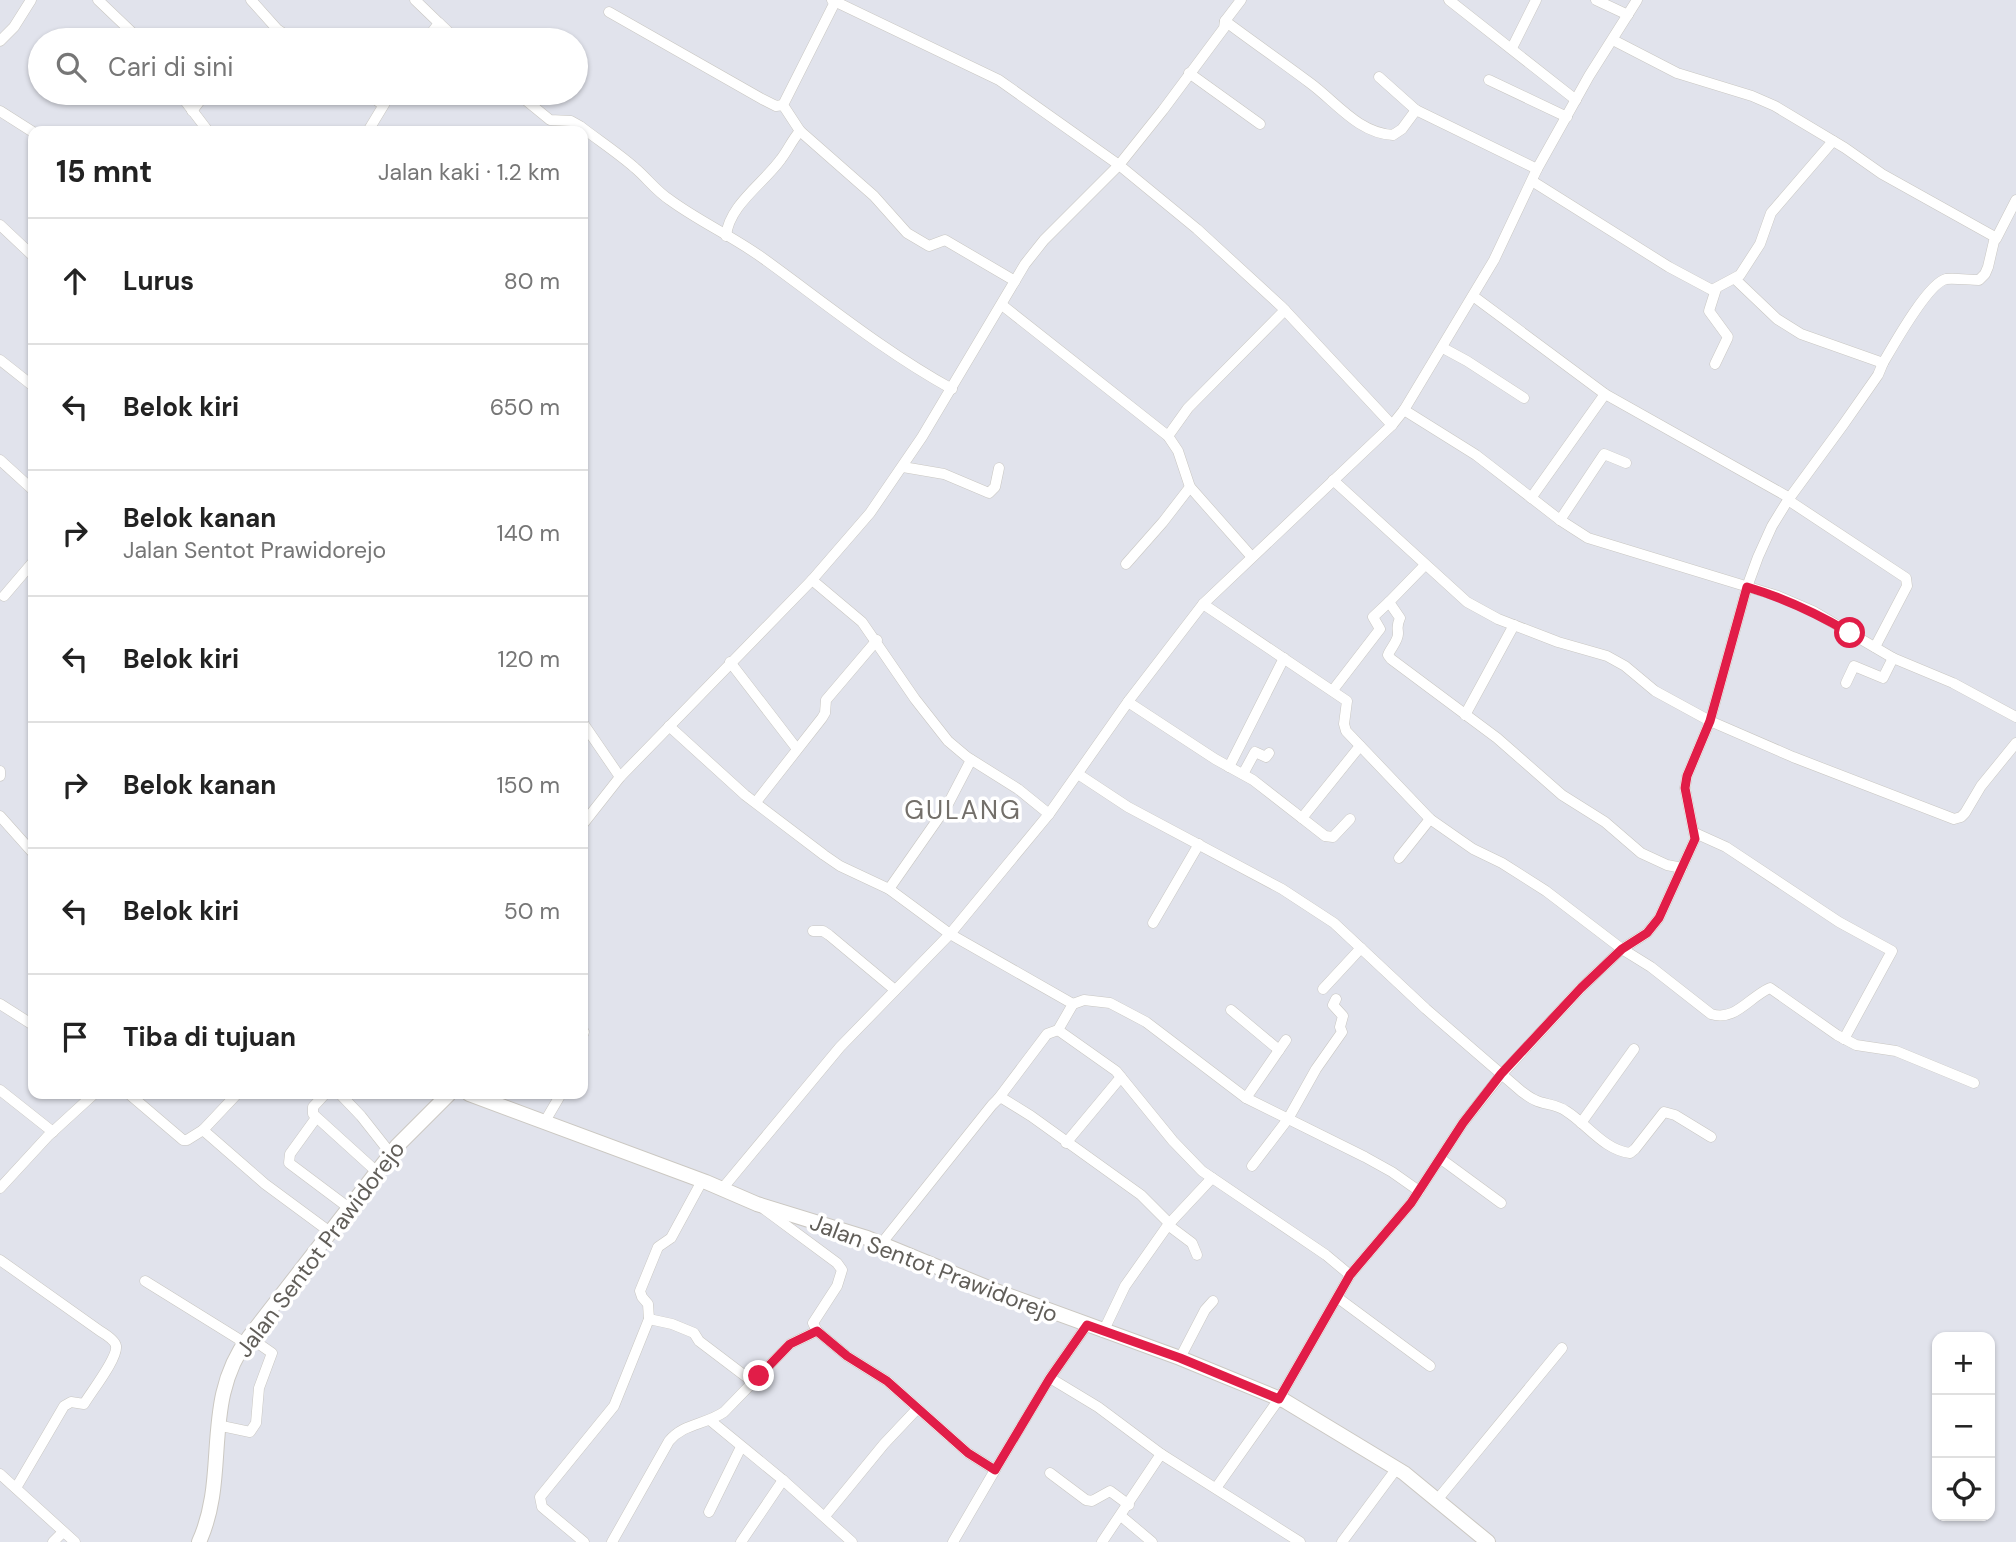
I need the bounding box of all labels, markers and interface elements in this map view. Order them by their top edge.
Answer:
search box [28,28,588,105]
icon: search [52,48,90,86]
text: Cari di sini [108,50,233,84]
text: 15 mnt [56,152,152,191]
text: Jalan kaki · 1.2 km [378,157,560,187]
icon: ahead [56,262,94,300]
text: Lurus [123,264,194,298]
text: 80 m [504,266,560,296]
icon: left [56,388,94,426]
text: Belok kiri [123,390,239,424]
text: 650 m [490,392,560,422]
text: Belok kanan [123,501,276,535]
icon: right [56,514,94,552]
text: 140 m [497,518,560,548]
text: Jalan Sentot Prawidorejo [123,535,386,565]
route start [1834,617,1865,648]
icon: left [56,640,94,678]
text: Belok kiri [123,642,239,676]
text: 120 m [497,644,560,674]
icon: right [56,766,94,804]
text: Belok kanan [123,768,276,802]
text: 150 m [496,770,560,800]
district label: GULANG [904,793,1022,827]
icon: left [56,892,94,930]
text: Belok kiri [123,894,239,928]
text: 50 m [504,896,560,926]
icon: arrive [56,1018,94,1056]
text: Tiba di tujuan [123,1020,296,1054]
street label: Jalan Sentot Prawidorejo [229,1135,411,1363]
street label: Jalan Sentot Prawidorejo [806,1207,1062,1329]
map controls [1932,1332,1995,1521]
button: + [1932,1332,1995,1395]
route end [743,1360,774,1391]
button: − [1932,1395,1995,1458]
button: locate [1932,1458,1995,1521]

